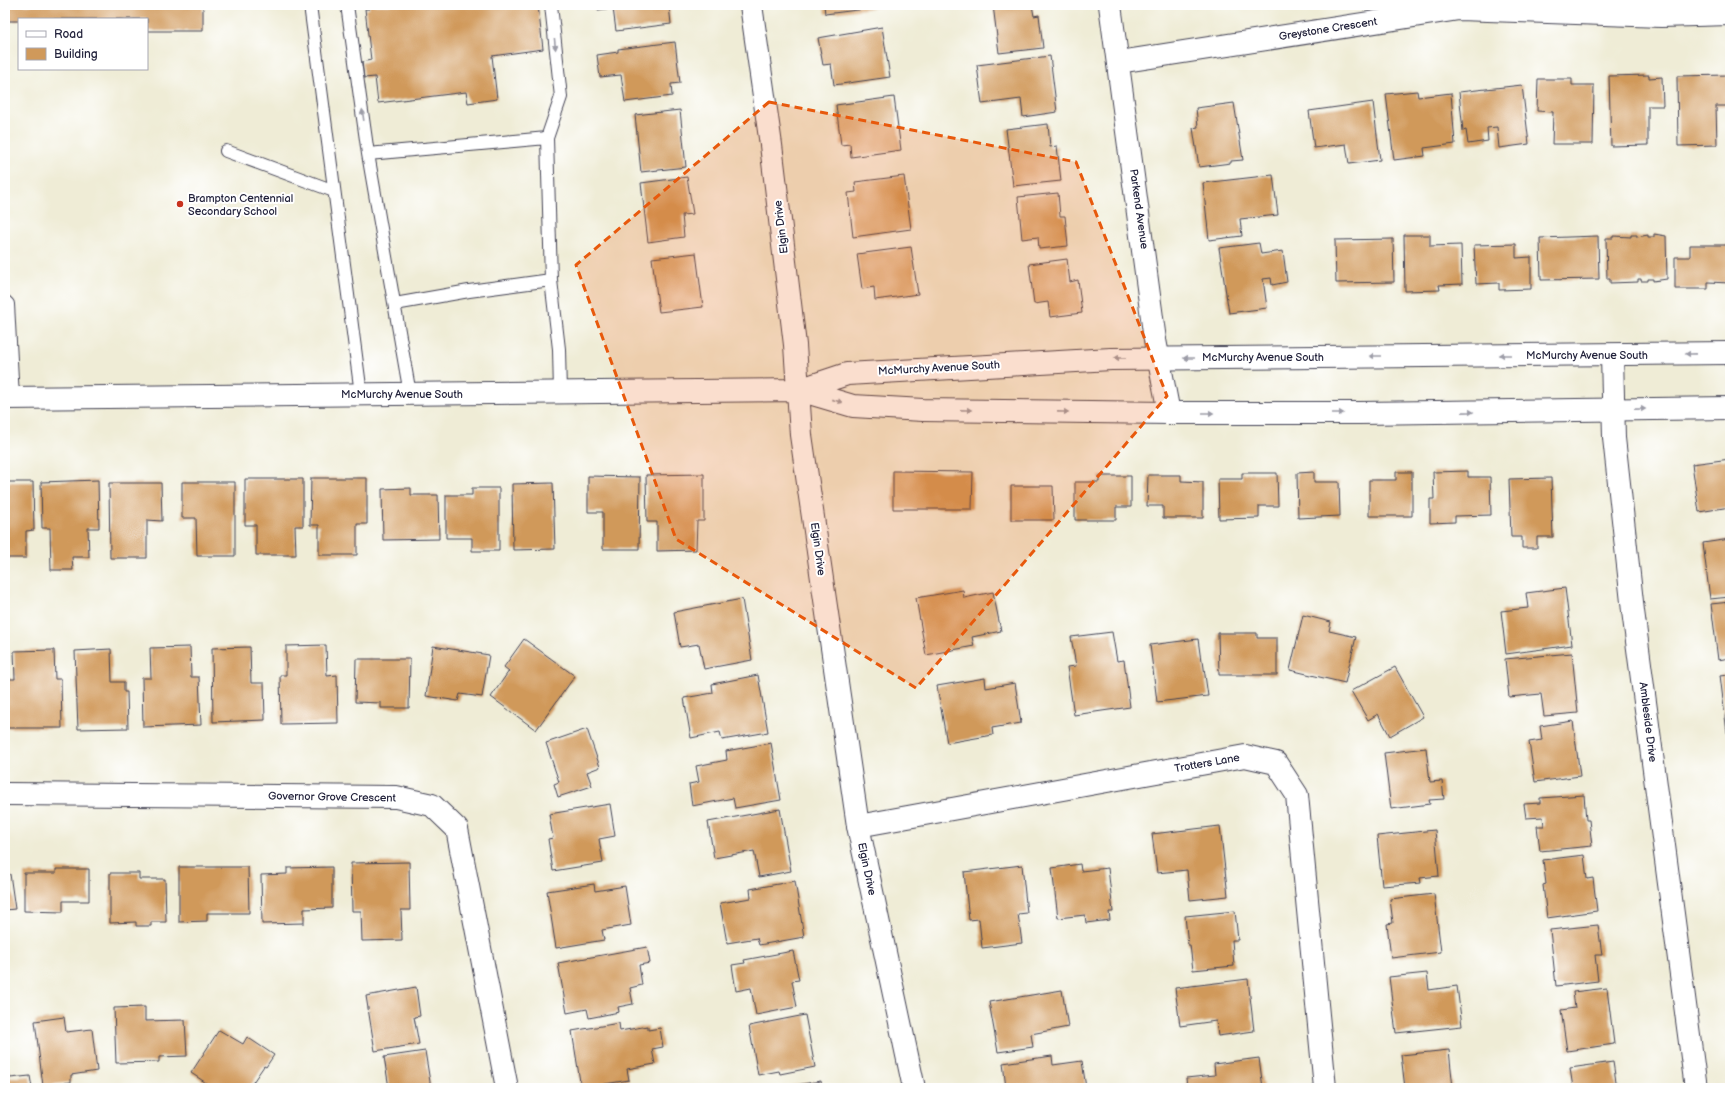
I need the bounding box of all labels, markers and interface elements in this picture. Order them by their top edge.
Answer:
street label: Greystone Crescent [1278,15,1379,43]
legend [18,18,148,70]
text: Road [54,27,83,42]
one-way arrow [552,38,559,50]
text: Building [54,47,98,62]
one-way arrow [360,109,366,121]
street label: Parkend Avenue [1127,168,1151,250]
place label: Brampton Centennial Secondary School [188,192,293,218]
marker: Brampton Centennial Secondary School [175,199,185,209]
street label: Elgin Drive [771,199,791,254]
street label: McMurchy Avenue South [1526,349,1648,362]
street label: McMurchy Avenue South [1202,351,1324,364]
one-way arrow [1684,351,1697,357]
one-way arrow [1498,352,1511,358]
one-way arrow [1368,353,1381,359]
one-way arrow [1113,355,1126,361]
one-way arrow [1182,355,1195,361]
street label: McMurchy Avenue South [878,358,1000,378]
street label: McMurchy Avenue South [341,388,463,401]
one-way arrow [831,398,843,404]
one-way arrow [1634,406,1647,412]
one-way arrow [960,407,973,413]
one-way arrow [1462,408,1474,415]
one-way arrow [1057,409,1070,415]
one-way arrow [1202,410,1215,416]
one-way arrow [1332,410,1345,416]
street label: Elgin Drive [808,522,828,577]
street label: Ambleside Drive [1637,681,1659,763]
street label: Trotters Lane [1173,751,1241,775]
street label: Governor Grove Crescent [268,789,397,805]
street label: Elgin Drive [855,841,879,897]

